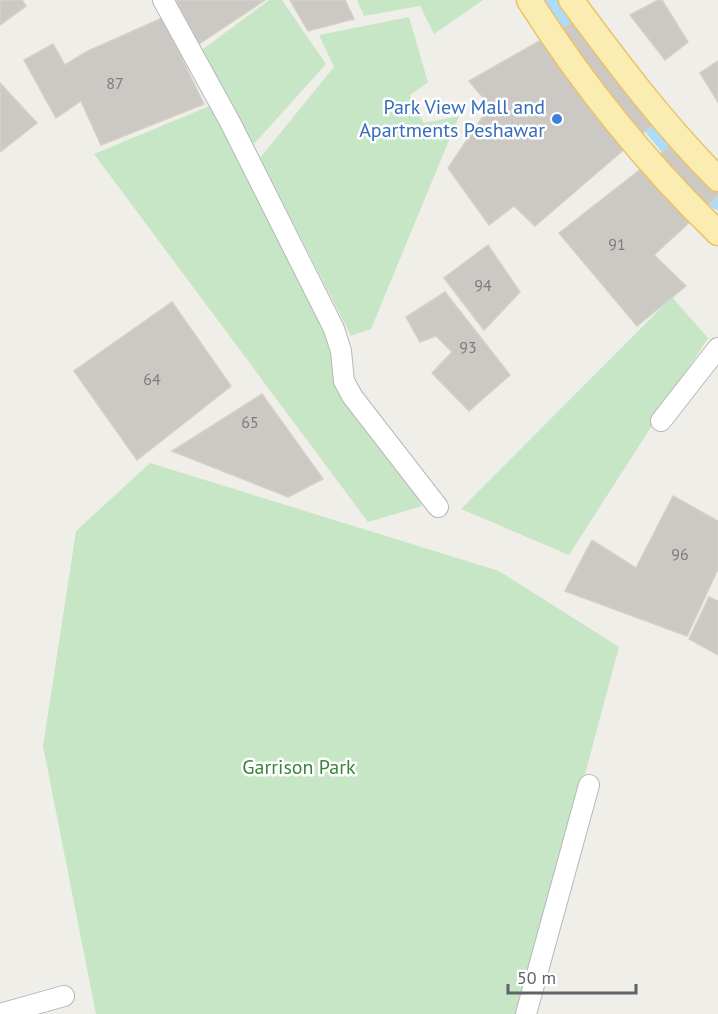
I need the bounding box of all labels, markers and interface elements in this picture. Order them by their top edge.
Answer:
house number: 87 [106,73,124,93]
place label: Park View Mall and Apartments Peshawar [359,94,545,143]
marker: Park View Mall and Apartments Peshawar [550,112,564,126]
house number: 91 [608,234,626,254]
house number: 94 [474,275,492,295]
house number: 93 [459,337,477,357]
house number: 64 [143,369,161,389]
house number: 65 [241,412,259,432]
house number: 96 [671,544,689,564]
park label: Garrison Park [242,754,356,780]
scale bar [508,957,636,995]
text: 50 m [517,966,556,989]

